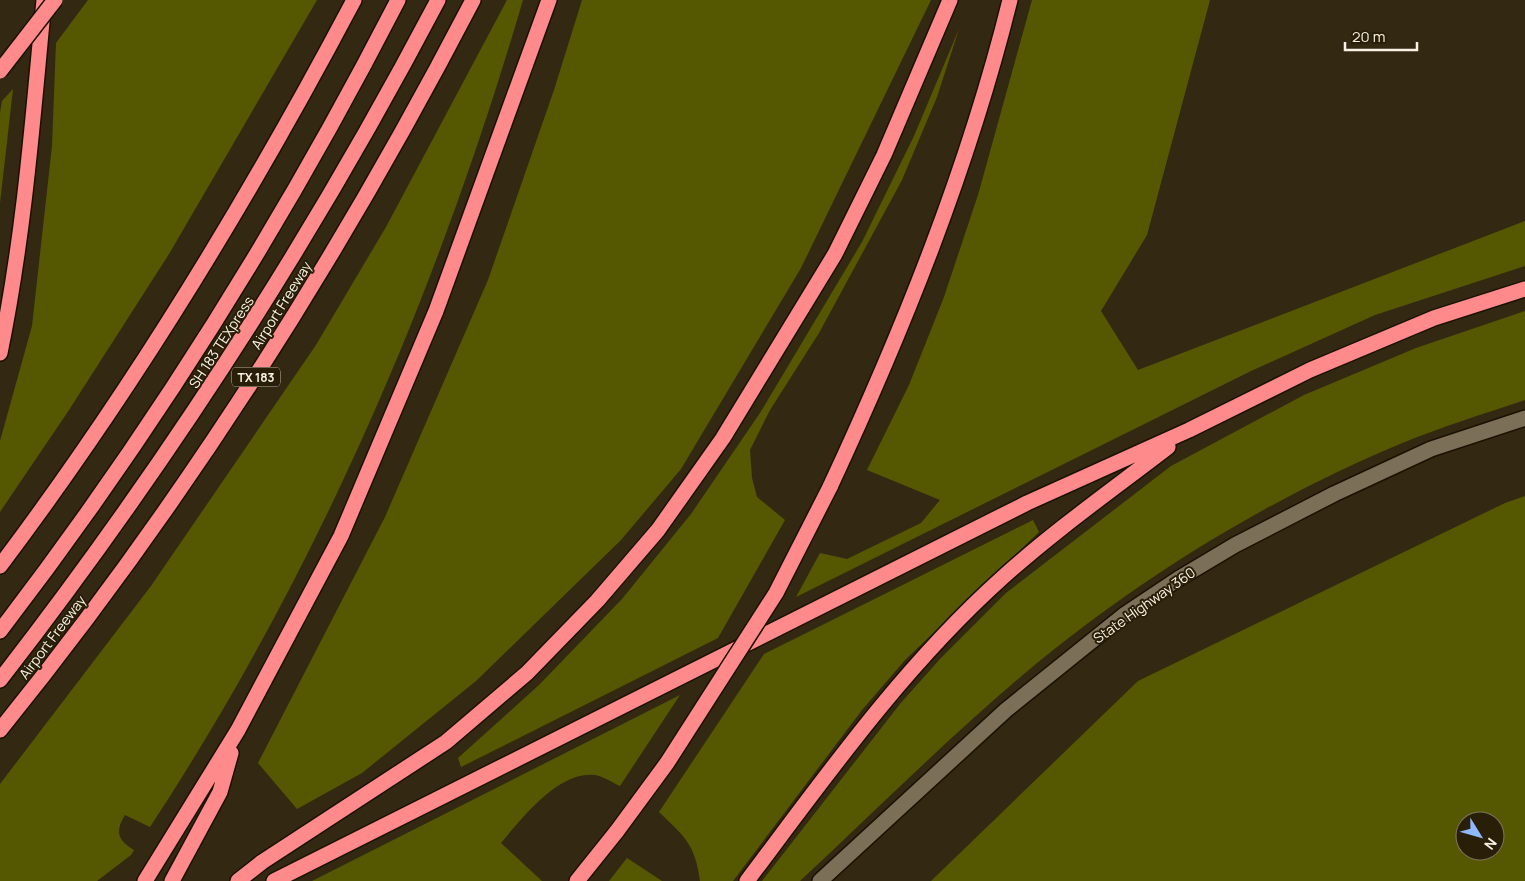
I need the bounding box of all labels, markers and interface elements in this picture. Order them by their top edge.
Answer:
scale bar [1345,20,1418,52]
text: 20 m [1352,26,1385,47]
street label: Airport Freeway [246,257,316,353]
street label: SH 183 TEXpress [184,292,258,392]
road number: TX 183 [232,368,280,387]
street label: State Highway 360 [1089,563,1199,647]
street label: Airport Freeway [14,591,90,683]
north arrow [1455,811,1505,861]
text: N [1480,834,1501,854]

